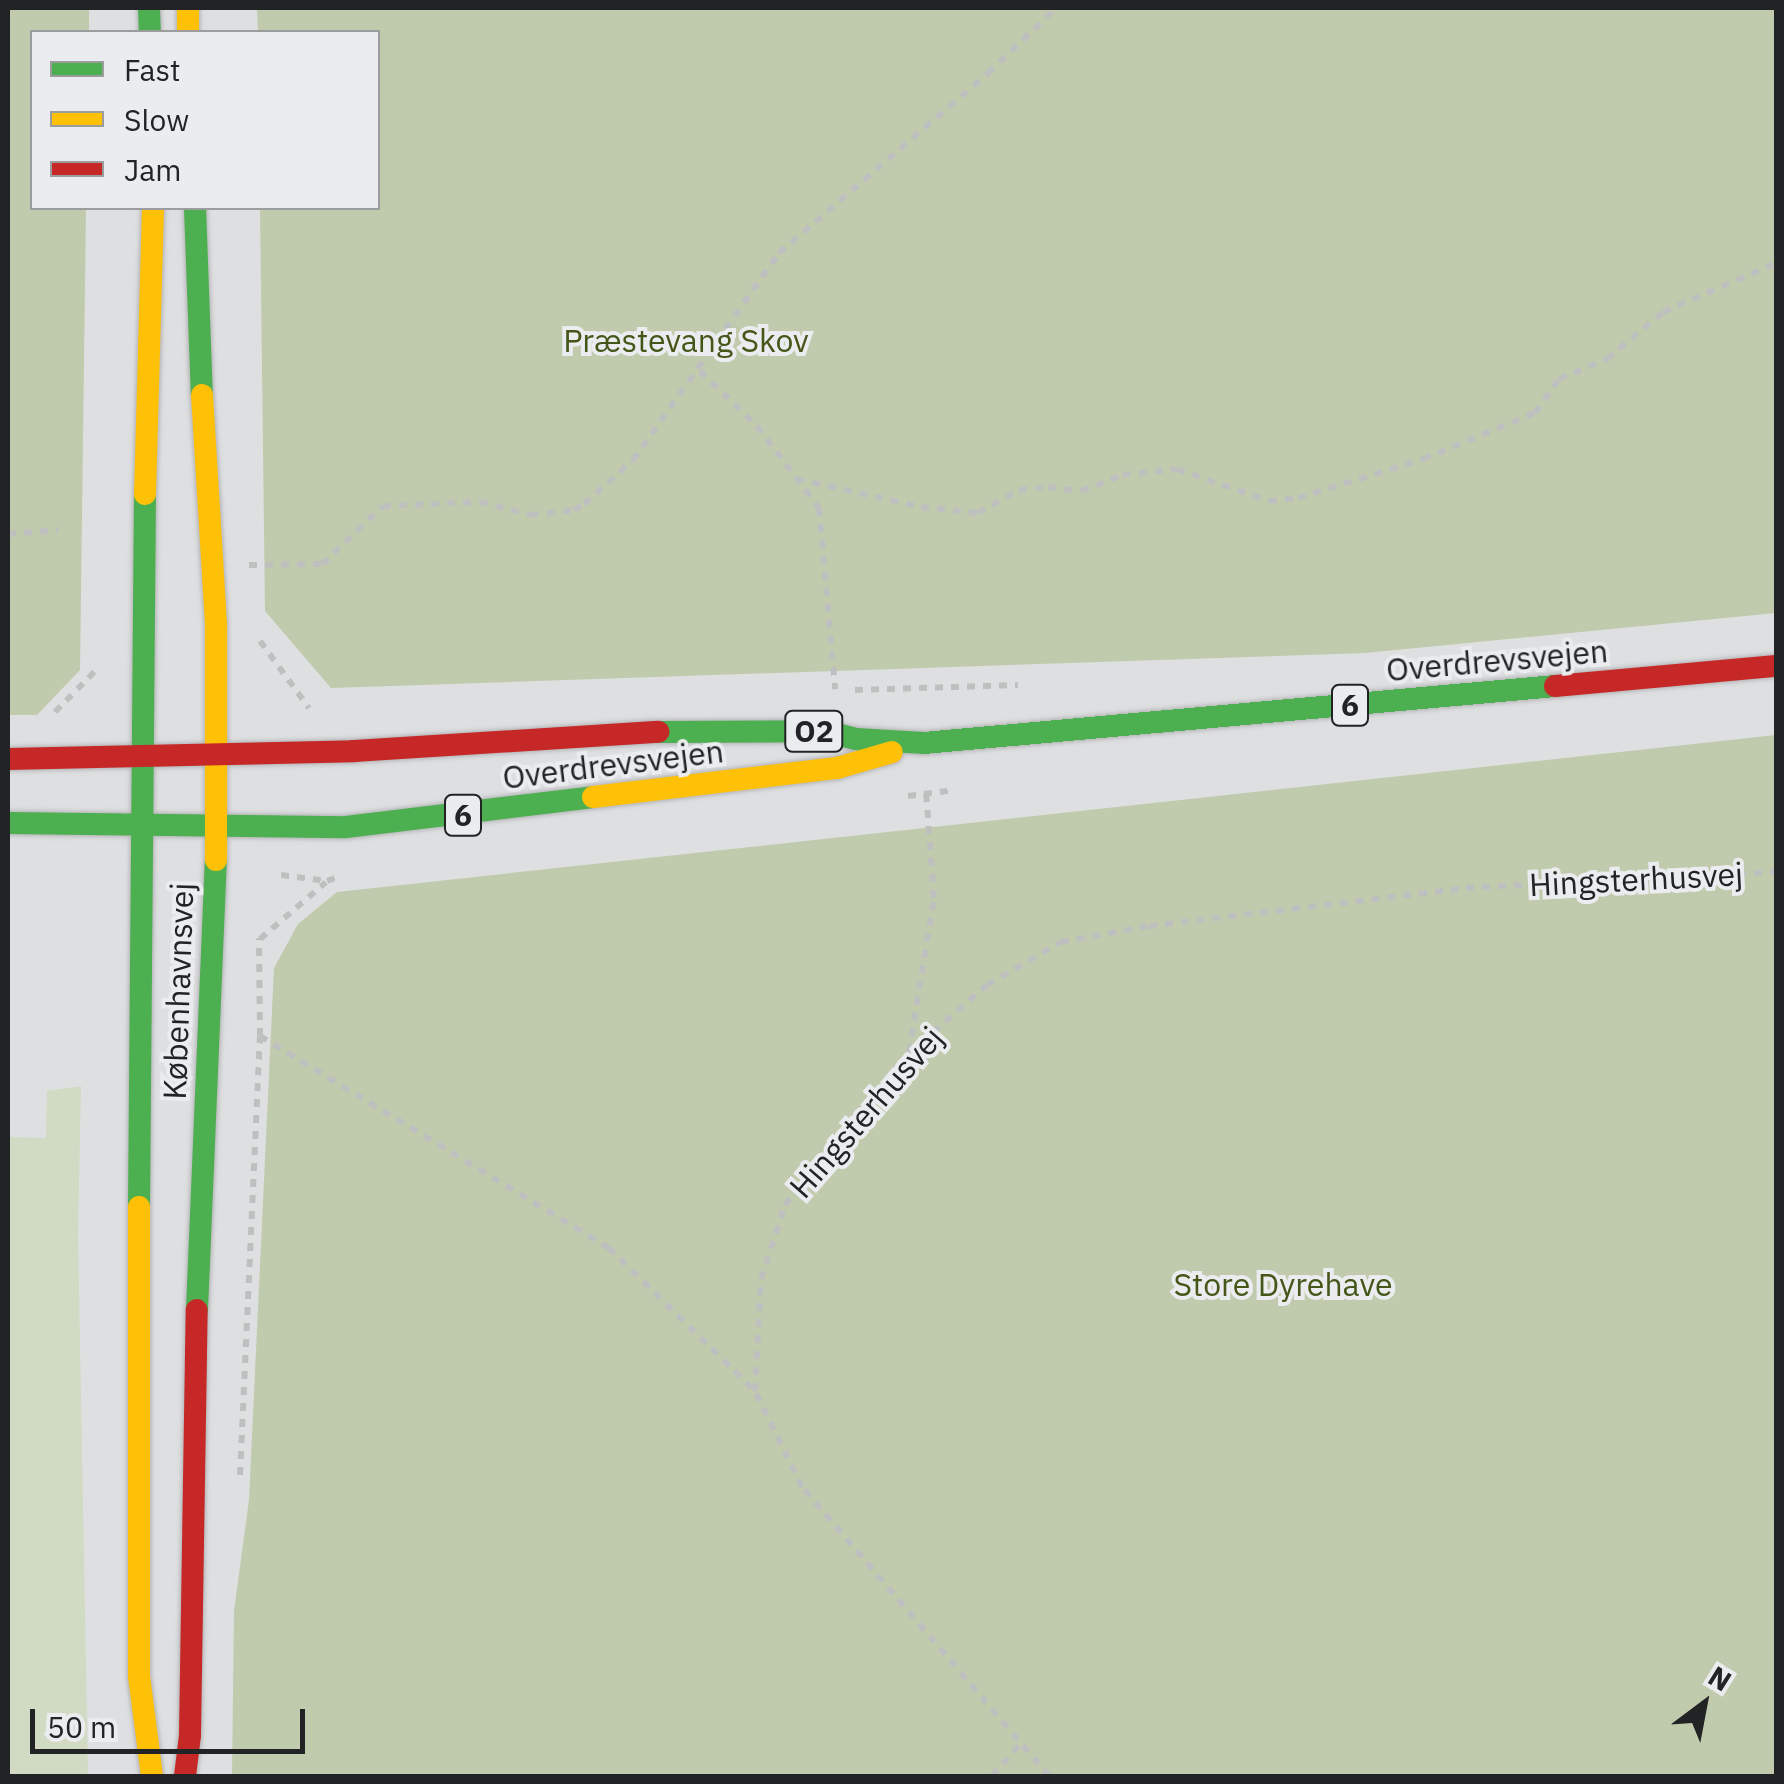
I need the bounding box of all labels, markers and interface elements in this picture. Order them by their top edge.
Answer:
legend [30,30,380,210]
text: Fast [124,50,181,89]
text: Slow [124,100,189,139]
text: Jam [124,150,182,189]
park label: Præstevang Skov [563,321,809,359]
street label: Overdrevsvejen [1385,631,1609,689]
road number: 6 [1330,680,1370,730]
road number: O2 [784,706,844,756]
street label: Overdrevsvejen [500,731,726,797]
road number: 6 [443,790,483,840]
street label: Hingsterhusvej [1528,854,1744,904]
street label: Københavnsvej [155,882,201,1100]
street label: Hingsterhusvej [781,1019,951,1205]
park label: Store Dyrehave [1174,1265,1392,1303]
north arrow [1654,1654,1754,1754]
text: N [1702,1657,1739,1699]
scale bar [35,1689,310,1751]
text: 50 m [47,1707,116,1746]

